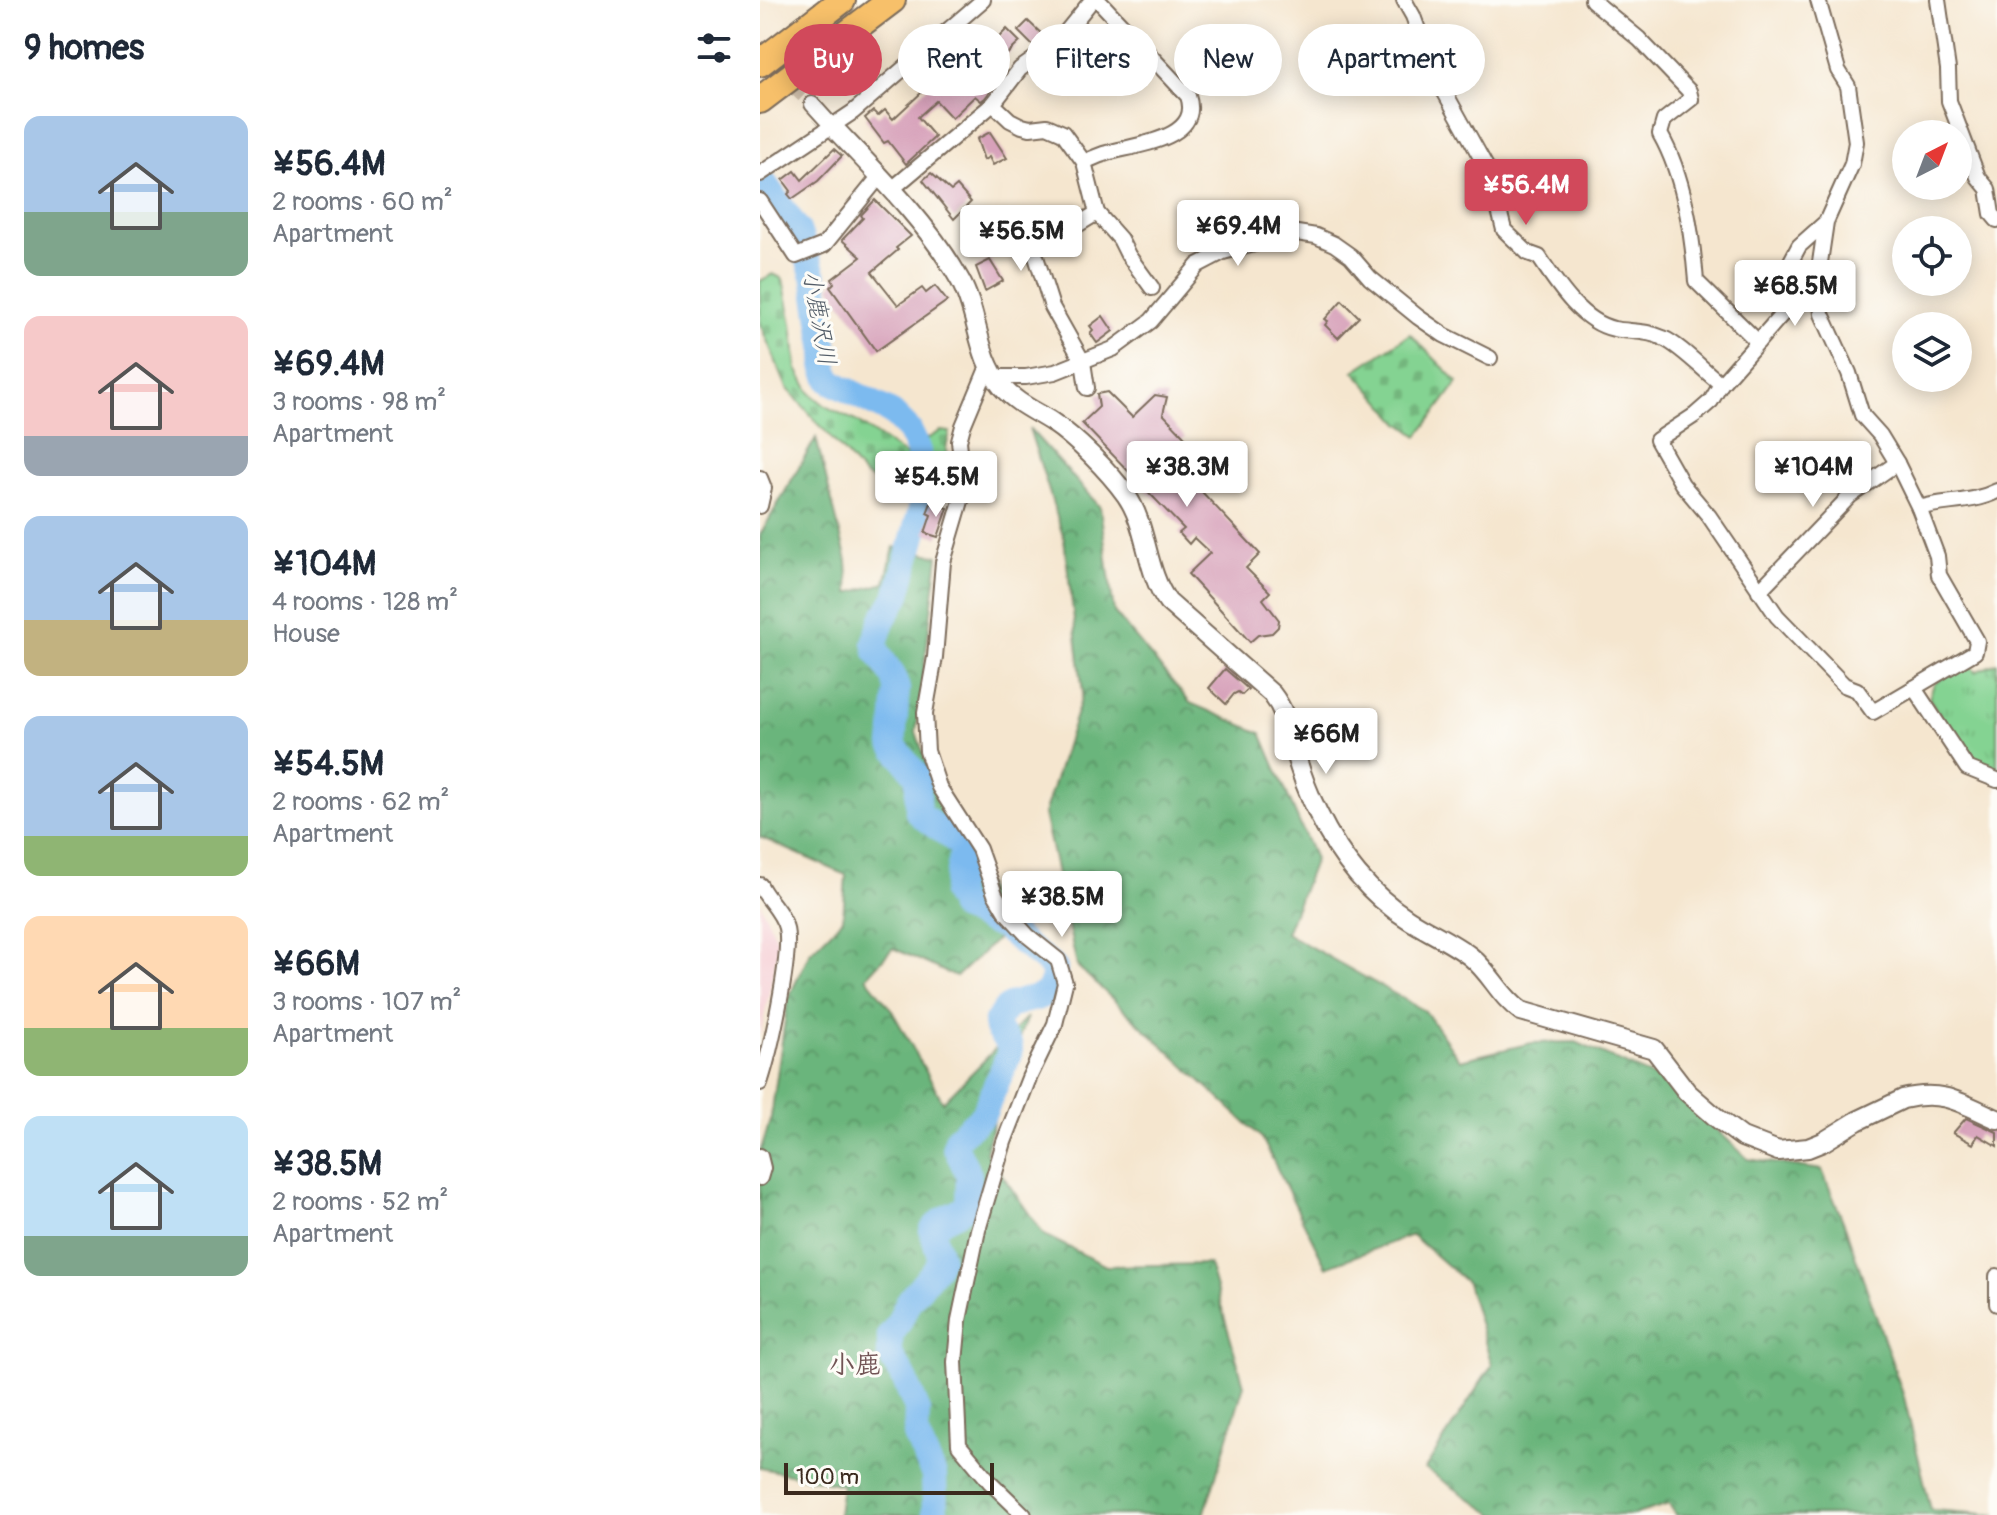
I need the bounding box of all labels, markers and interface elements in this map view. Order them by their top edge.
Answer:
chip: Buy [784,24,882,96]
chip: Rent [898,24,1010,96]
chip: Filters [1026,24,1158,96]
chip: New [1174,24,1282,96]
chip: Apartment [1298,24,1485,96]
icon: filters [692,26,736,70]
text: 9 homes [24,27,144,70]
north arrow [1892,120,1972,200]
map controls [1892,120,1972,392]
text: ¥56.4M [272,143,385,186]
icon: home [88,148,184,244]
pin: ¥56.4M [1461,159,1591,227]
text: ¥56.4M [1483,169,1569,201]
text: 2 rooms · 60 m² [272,186,453,218]
pin: ¥69.4M [1173,200,1303,268]
pin: ¥56.5M [956,205,1086,273]
text: ¥69.4M [1195,210,1281,242]
text: ¥56.5M [978,215,1064,247]
button: locate [1892,216,1972,296]
text: Apartment [272,218,393,250]
pin: ¥68.5M [1730,260,1860,328]
water label: 小鹿沢川 [796,268,842,368]
text: ¥68.5M [1753,270,1837,302]
button: layers [1892,312,1972,392]
text: ¥69.4M [272,343,385,386]
icon: home [88,348,184,444]
text: 3 rooms · 98 m² [272,386,446,418]
text: Apartment [272,418,393,450]
pin: ¥38.3M [1122,441,1252,509]
pin: ¥104M [1757,441,1869,509]
pin: ¥54.5M [871,451,1001,519]
text: ¥38.3M [1145,451,1229,483]
text: ¥104M [1773,451,1853,483]
text: ¥54.5M [893,461,979,493]
text: ¥104M [272,543,376,586]
icon: home [88,548,184,644]
text: 4 rooms · 128 m² [272,586,458,618]
text: House [272,618,340,650]
pin: ¥66M [1279,708,1373,776]
text: ¥66M [1292,718,1360,750]
text: ¥54.5M [272,743,384,786]
icon: home [88,748,184,844]
text: 2 rooms · 62 m² [272,786,449,818]
text: Apartment [272,818,393,850]
pin: ¥38.5M [997,871,1127,939]
text: ¥38.5M [1020,881,1104,913]
text: ¥66M [272,943,360,986]
icon: home [88,948,184,1044]
text: 3 rooms · 107 m² [272,986,461,1018]
text: Apartment [272,1018,393,1050]
text: ¥38.5M [272,1143,382,1186]
icon: home [88,1148,184,1244]
text: 2 rooms · 52 m² [272,1186,448,1218]
text: Apartment [272,1218,393,1250]
district label: 小鹿 [829,1349,881,1381]
scale bar [784,1459,994,1495]
text: 100 m [796,1463,859,1491]

